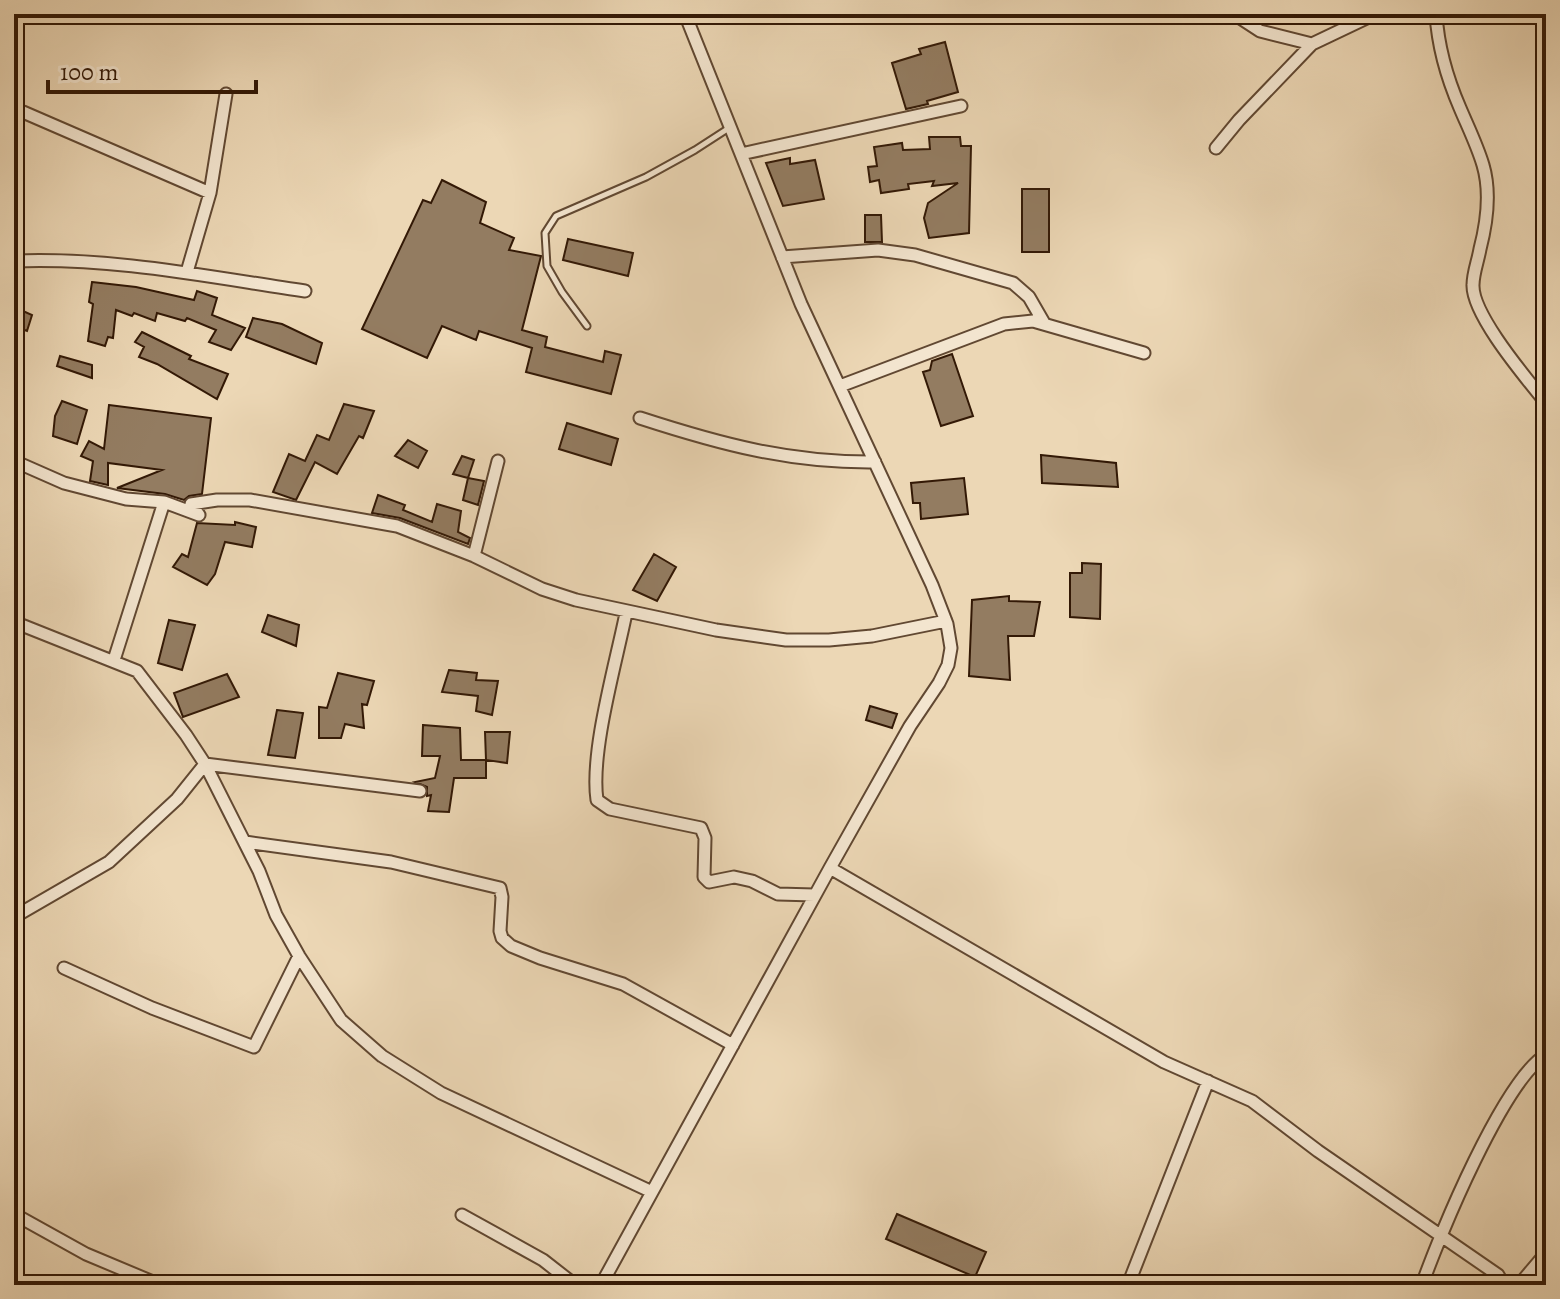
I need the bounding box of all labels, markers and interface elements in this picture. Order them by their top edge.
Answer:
scale bar [48,44,256,94]
text: 100 m [60,56,119,88]

